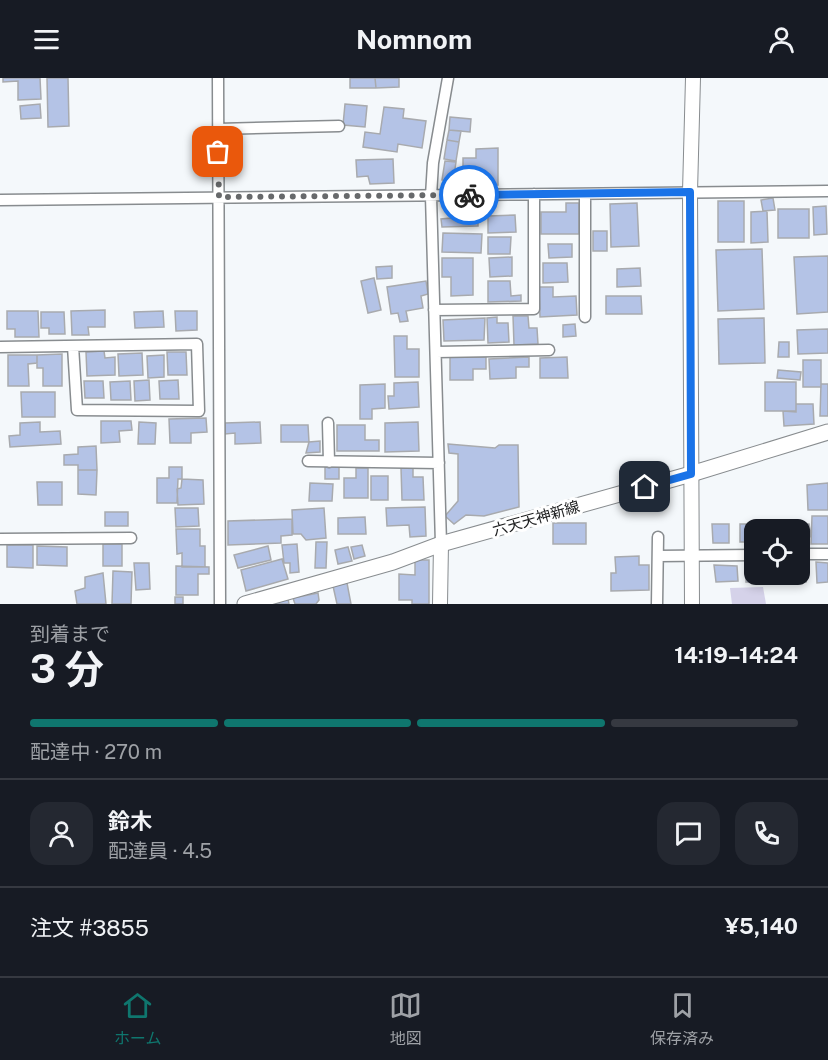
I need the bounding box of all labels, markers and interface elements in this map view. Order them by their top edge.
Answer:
icon: menu [30,23,63,56]
text: Nomnom [356,23,472,55]
icon: person [765,23,798,56]
pin [192,126,243,177]
icon: bag [201,135,234,168]
courier [439,165,499,225]
icon: bike [453,179,486,212]
pin [619,461,670,512]
icon: home [628,470,661,503]
street label: 六天天神新線 [490,497,582,539]
map controls [744,519,810,585]
button: locate [744,519,810,585]
text: 到着まで [30,622,110,646]
text: 14:19–14:24 [674,642,798,668]
text: 3 分 [30,646,104,692]
text: 配達中 · 270 m [30,740,162,764]
button: person [30,802,93,865]
button: chat [657,802,720,865]
button: phone [735,802,798,865]
text: 鈴木 [108,808,152,834]
text: 配達員 · 4.5 [108,839,212,863]
text: ¥5,140 [725,913,798,939]
text: 注文 #3855 [30,915,149,941]
tab: ホーム [114,989,161,1049]
tab: 地図 [389,989,422,1049]
tab: 保存済み [650,989,714,1049]

